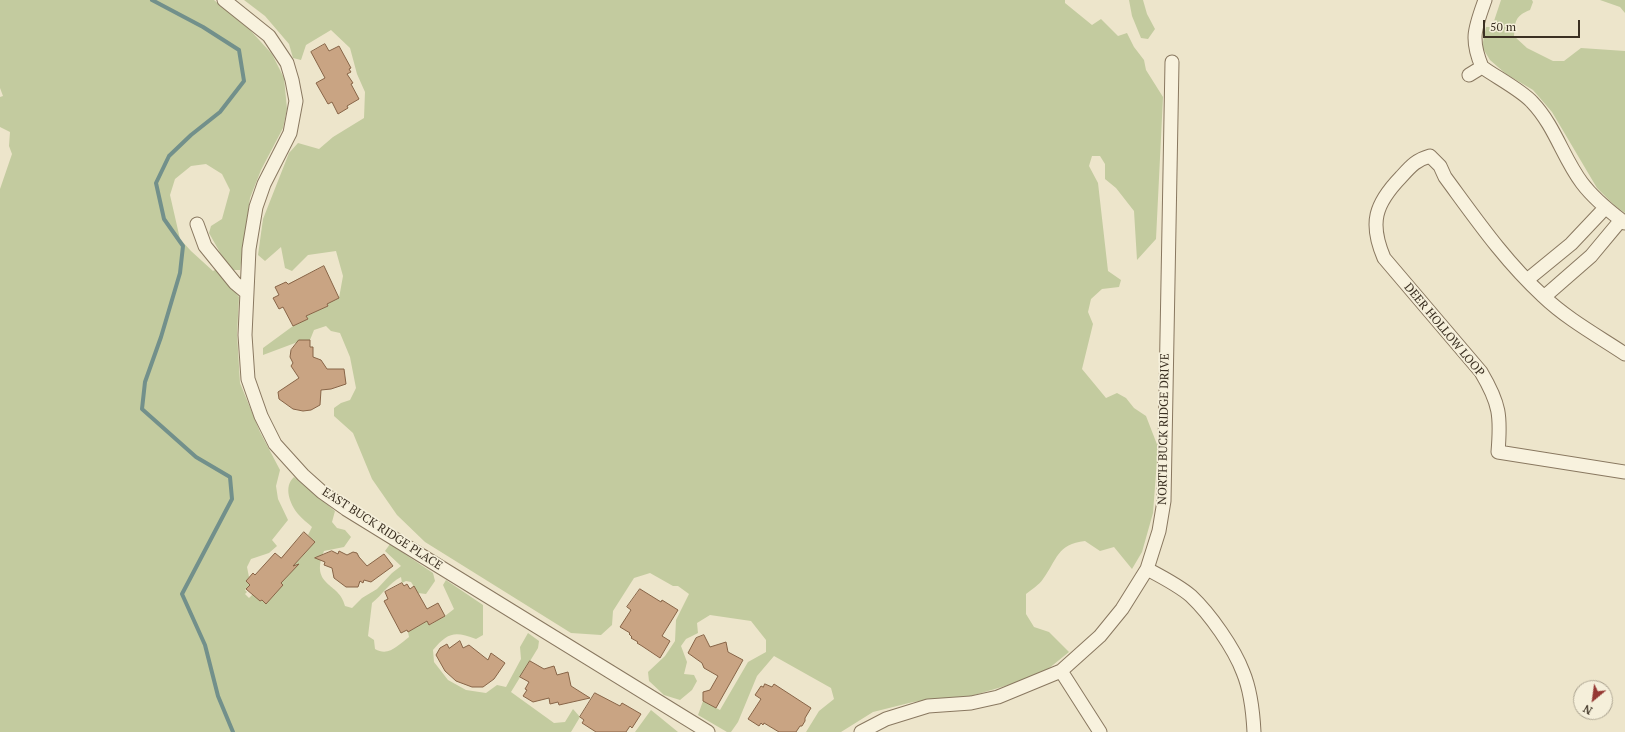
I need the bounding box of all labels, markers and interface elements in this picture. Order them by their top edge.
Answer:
scale bar [1485,12,1582,38]
text: 50 m [1490,19,1516,34]
street label: DEER HOLLOW LOOP [1401,280,1487,380]
street label: NORTH BUCK RIDGE DRIVE [1155,353,1173,505]
street label: EAST BUCK RIDGE PLACE [319,485,445,573]
north arrow [1573,680,1613,720]
text: N [1581,701,1595,718]

